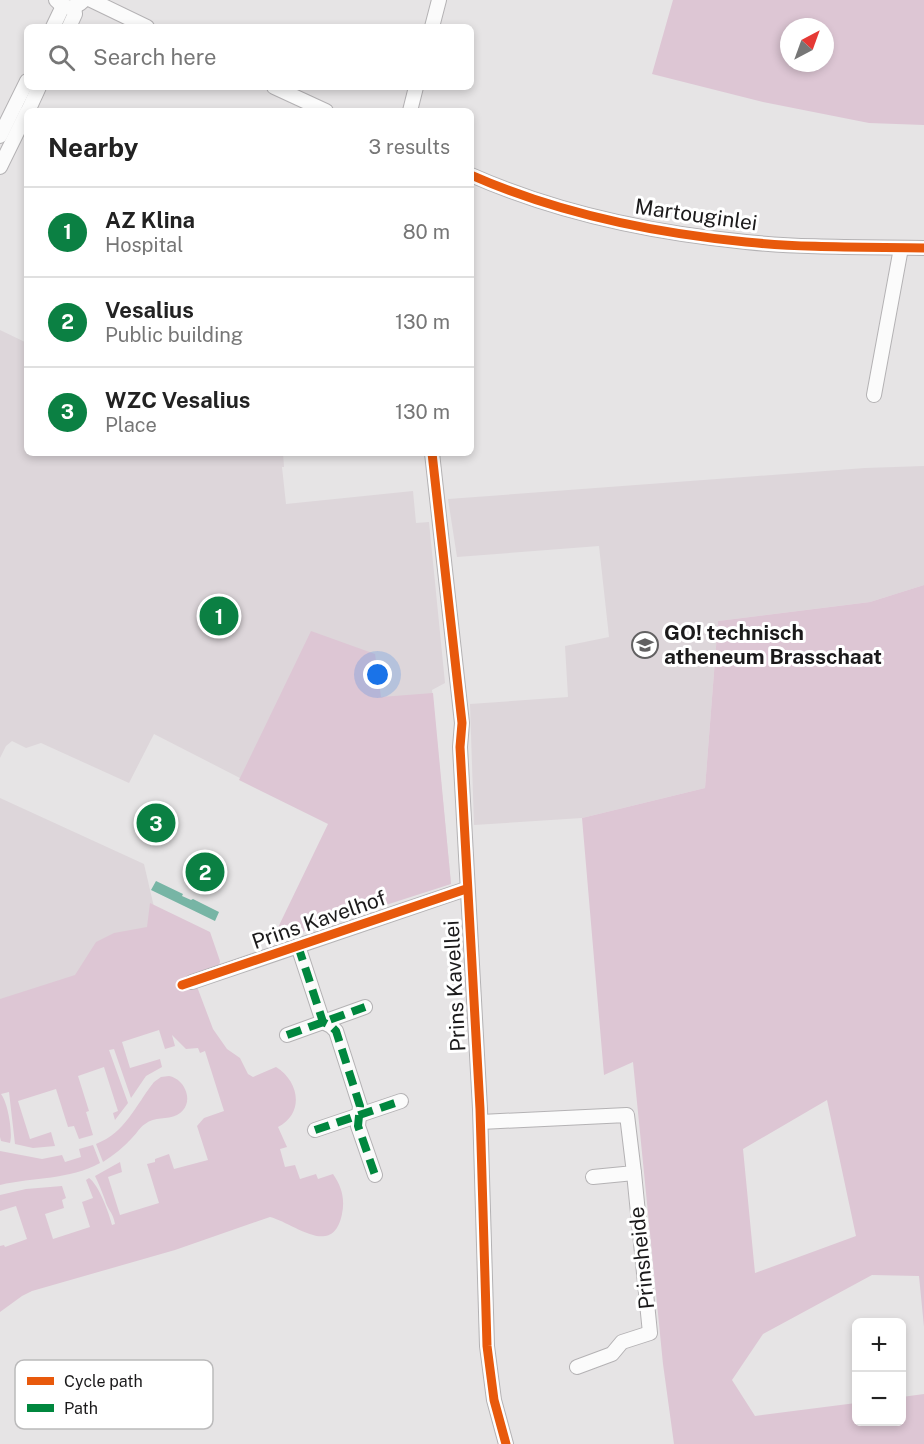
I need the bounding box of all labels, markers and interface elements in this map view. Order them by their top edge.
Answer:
north arrow [780,18,834,72]
search box [24,24,474,90]
icon: search [45,41,78,74]
text: Search here [93,44,217,70]
text: Nearby [48,132,138,163]
text: 3 results [369,135,450,159]
street label: Martouginlei [633,194,759,235]
text: AZ Klina [105,207,195,233]
text: 1 [63,220,72,244]
text: 80 m [403,220,450,244]
text: Hospital [105,233,183,257]
text: Vesalius [105,297,194,323]
text: 2 [61,310,74,334]
text: 130 m [395,310,450,334]
text: Public building [105,323,243,347]
text: WZC Vesalius [105,387,250,413]
text: 3 [61,400,74,424]
text: 130 m [395,400,450,424]
text: Place [105,413,157,437]
pin: 1 [200,594,238,638]
place label: GO! technisch atheneum Brasschaat [664,620,882,669]
school or university icon: GO! technisch atheneum Brasschaat [630,630,660,660]
your location [363,660,392,689]
pin: 3 [136,800,176,846]
pin: 2 [186,850,224,894]
street label: Prins Kavelhof [248,885,389,954]
street label: Prins Kavellei [439,920,470,1052]
street label: Prinsheide [624,1205,659,1311]
map controls [852,1318,906,1426]
button: + [852,1318,906,1372]
legend [15,1360,213,1429]
text: Cycle path [64,1372,143,1391]
button: − [852,1372,906,1426]
text: Path [64,1399,98,1418]

